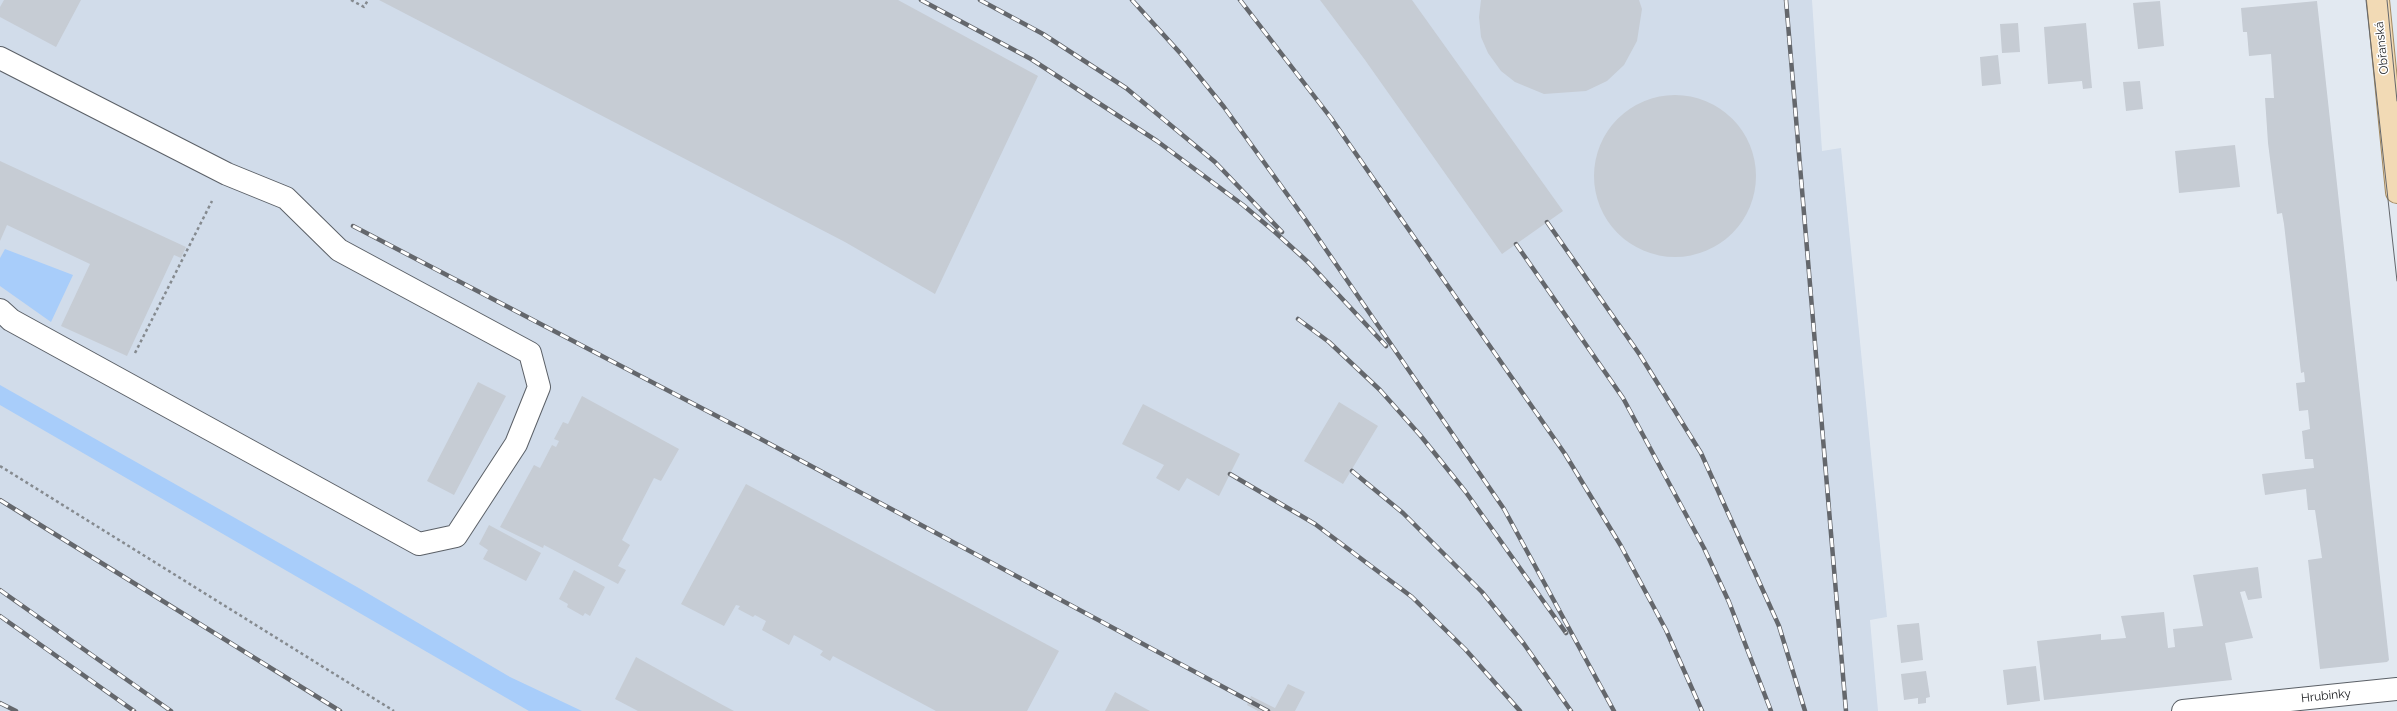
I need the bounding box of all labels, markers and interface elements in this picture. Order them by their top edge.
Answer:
street label: Obřanská [2372,21,2392,75]
street label: Hrubinky [2300,686,2352,706]

